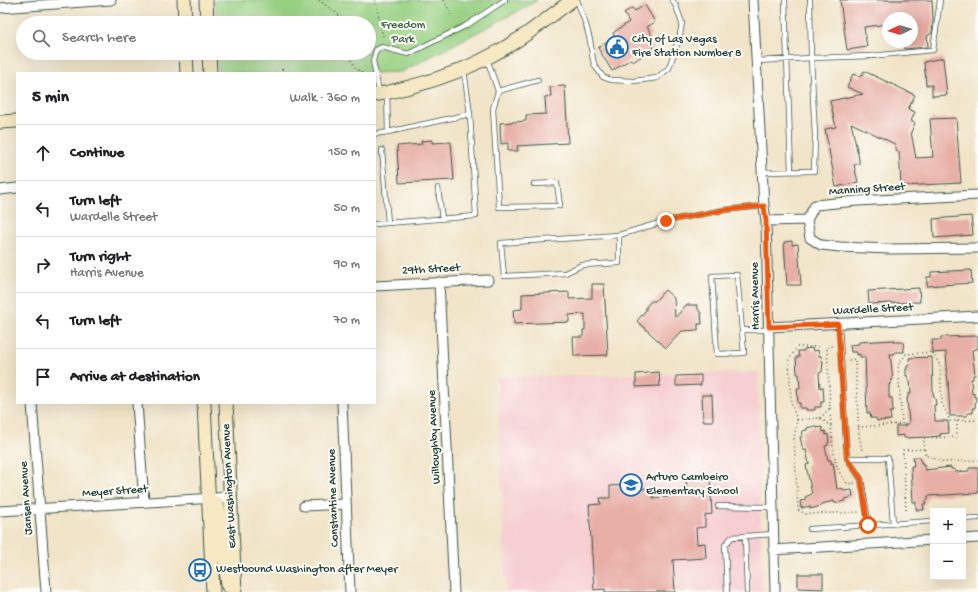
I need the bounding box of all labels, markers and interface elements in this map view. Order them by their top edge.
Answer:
north arrow [882,12,918,48]
search box [16,16,376,60]
park label: Freedom Park [380,19,426,47]
icon: search [30,27,52,49]
text: Search here [62,29,136,47]
place label: City of Las Vegas Fire Station Number 8 [631,33,742,61]
public building icon: City of Las Vegas Fire Station Number 8 [604,34,630,60]
text: 5 min [32,88,69,108]
text: Walk · 360 m [290,91,360,106]
icon: ahead [32,142,54,164]
text: Continue [70,144,124,162]
text: 150 m [328,145,360,160]
street label: Manning Street [828,180,907,200]
text: Turn left [70,192,121,210]
icon: left [32,198,54,220]
text: 50 m [333,201,360,216]
text: Wardelle Street [70,210,157,225]
route end [657,212,675,230]
text: Turn right [70,248,130,266]
icon: right [32,254,54,276]
text: 90 m [334,257,360,272]
street label: 29th Street [402,261,461,279]
street label: Harris Avenue [748,261,764,330]
text: Harris Avenue [70,266,144,281]
street label: Wardelle Street [832,301,915,319]
icon: left [32,310,54,332]
text: Turn left [70,312,121,330]
text: 70 m [334,313,360,328]
icon: arrive [32,366,54,388]
text: Arrive at destination [70,368,200,386]
street label: Willoughby Avenue [425,389,444,484]
street label: East Washington Avenue [220,422,240,549]
street label: Constantine Avenue [325,448,343,547]
street label: Jansen Avenue [17,460,37,535]
place label: Arturo Cambeiro Elementary School [646,471,739,499]
school or university icon: Arturo Cambeiro Elementary School [618,472,644,498]
street label: Meyer Street [82,483,149,501]
map controls [930,508,966,580]
button: + [930,508,966,544]
route start [859,516,877,534]
button: − [930,544,966,580]
bus stop icon: Westbound Washington after Meyer [187,557,213,583]
place label: Westbound Washington after Meyer [216,563,399,577]

